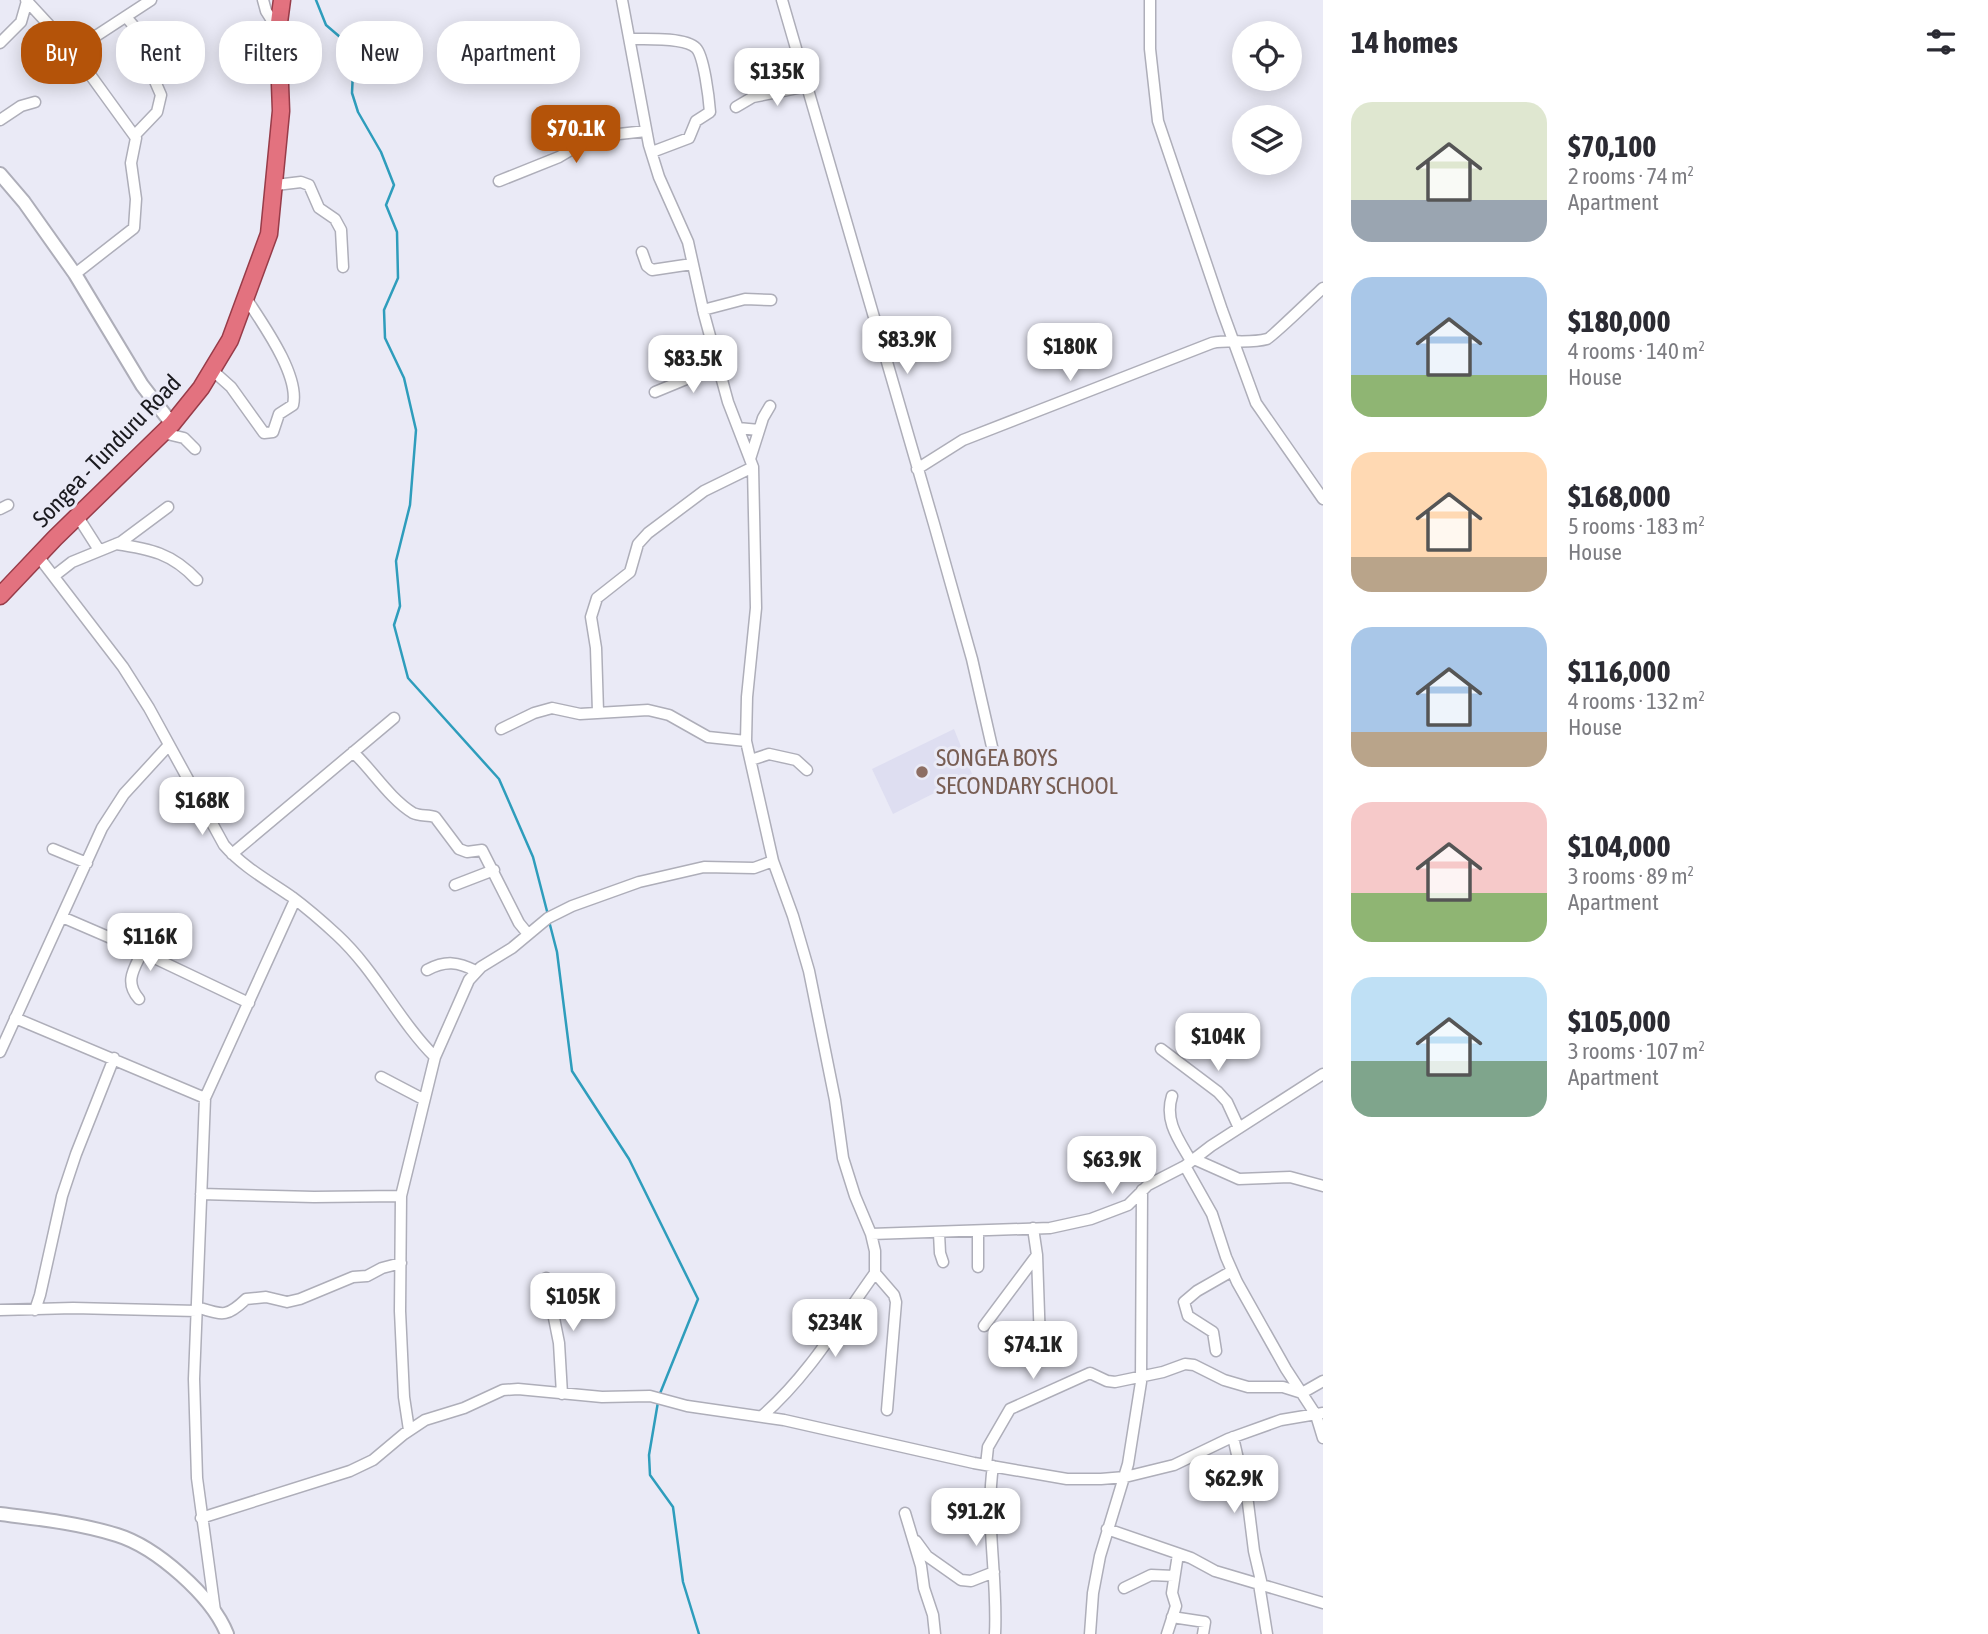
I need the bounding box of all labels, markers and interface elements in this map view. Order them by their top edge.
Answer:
chip: Buy [21,21,102,84]
chip: Rent [116,21,205,84]
chip: Filters [219,21,322,84]
chip: New [336,21,423,84]
chip: Apartment [437,21,580,84]
map controls [1232,21,1302,175]
button: locate [1232,21,1302,91]
icon: filters [1922,23,1960,61]
text: 14 homes [1351,25,1458,59]
pin: $135K [728,48,826,108]
text: $135K [750,58,804,84]
button: layers [1232,105,1302,175]
pin: $70.1K [519,106,633,165]
text: $70.1K [547,115,605,141]
text: $70,100 [1568,129,1656,163]
icon: home [1407,130,1491,214]
text: 2 rooms · 74 m² [1568,163,1694,189]
text: Apartment [1568,189,1659,215]
text: $180,000 [1568,304,1671,338]
icon: home [1407,305,1491,389]
pin: $83.9K [850,316,964,376]
pin: $180K [1021,324,1119,383]
text: $83.9K [878,326,936,352]
text: $180K [1043,333,1097,359]
pin: $83.5K [636,336,750,395]
text: 4 rooms · 140 m² [1568,338,1705,364]
text: $83.5K [664,345,722,371]
text: House [1568,364,1622,390]
street label: Songea - Tunduru Road [27,369,186,532]
text: $168,000 [1568,479,1671,513]
icon: home [1407,480,1491,564]
text: 5 rooms · 183 m² [1568,513,1705,539]
text: House [1568,539,1622,565]
text: $116,000 [1568,654,1671,688]
icon: home [1407,655,1491,739]
text: 4 rooms · 132 m² [1568,688,1705,714]
text: House [1568,714,1622,740]
place label: SONGEA BOYS SECONDARY SCHOOL [936,744,1119,799]
marker: SONGEA BOYS SECONDARY SCHOOL [914,764,930,780]
pin: $168K [153,778,251,837]
text: $168K [175,787,229,813]
text: $104,000 [1568,829,1671,863]
icon: home [1407,830,1491,914]
text: 3 rooms · 89 m² [1568,863,1694,889]
text: Apartment [1568,889,1659,915]
pin: $116K [101,914,199,973]
text: $116K [123,923,177,949]
text: $105,000 [1568,1004,1671,1038]
icon: home [1407,1005,1491,1089]
pin: $104K [1169,1014,1267,1073]
text: $104K [1191,1023,1245,1049]
text: 3 rooms · 107 m² [1568,1038,1705,1064]
text: Apartment [1568,1064,1659,1090]
pin: $63.9K [1055,1136,1169,1196]
text: $63.9K [1083,1146,1141,1172]
pin: $105K [524,1274,622,1333]
text: $105K [546,1283,600,1309]
pin: $234K [786,1300,884,1359]
text: $234K [808,1309,862,1335]
pin: $74.1K [976,1322,1090,1381]
text: $74.1K [1004,1331,1062,1357]
pin: $62.9K [1177,1456,1291,1515]
text: $62.9K [1205,1465,1263,1491]
pin: $91.2K [919,1488,1033,1548]
text: $91.2K [947,1498,1005,1524]

